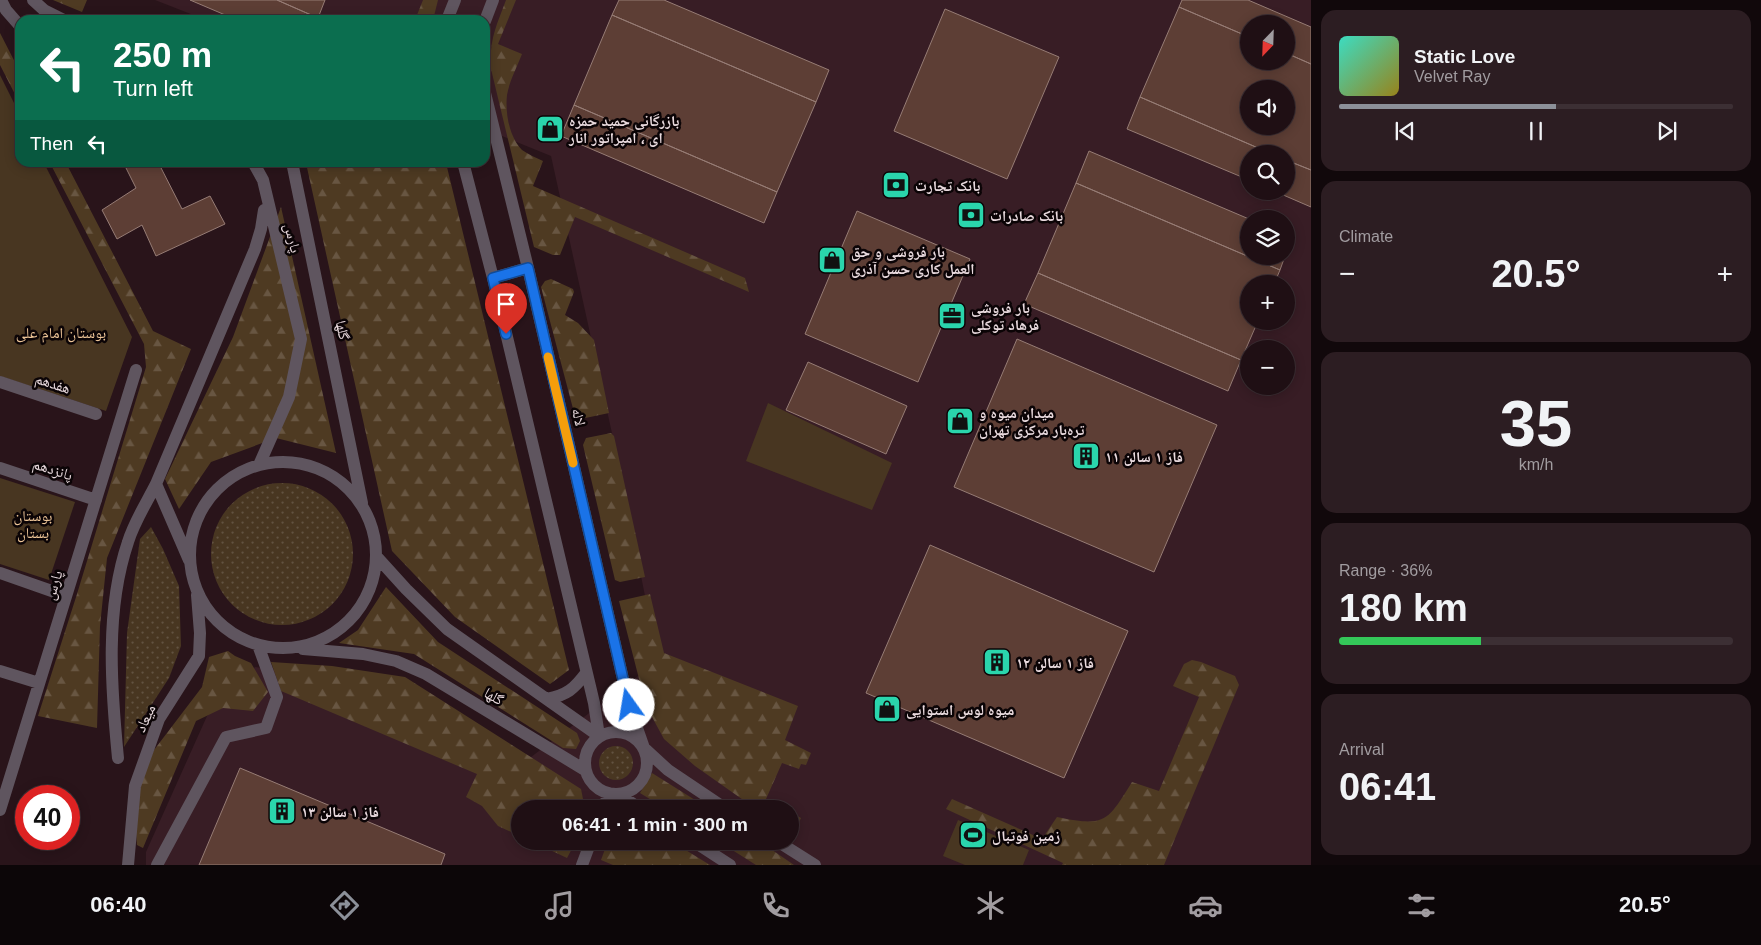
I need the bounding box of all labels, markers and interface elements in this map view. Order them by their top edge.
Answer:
north arrow [1240,15,1295,70]
map controls [1240,15,1295,395]
icon: left [30,35,95,100]
text: 250 m [113,35,212,74]
text: Static Love [1414,46,1515,67]
text: Velvet Ray [1414,68,1490,85]
text: Turn left [113,76,193,101]
button: sound [1240,80,1295,135]
place label: بازرگانی حمید حمزه ای ، امپراتور انار [568,112,679,147]
shop icon: بازرگانی حمید حمزه ای ، امپراتور انار [535,114,565,144]
icon: previous [1391,117,1419,145]
icon: pause [1522,117,1550,145]
icon: next [1653,117,1681,145]
icon: left [83,130,111,158]
text: Then [30,133,73,154]
button: search [1240,145,1295,200]
bank icon: بانک تجارت [881,170,911,200]
place label: بانک تجارت [915,177,980,194]
bank icon: بانک صادرات [956,200,986,230]
place label: بانک صادرات [990,207,1063,224]
button: layers [1240,210,1295,265]
street label: پارس [279,221,305,255]
text: Climate [1339,228,1393,245]
place label: بار فروشی و حق العمل کاری حسن آذری [851,243,975,278]
shop icon: بار فروشی و حق العمل کاری حسن آذری [817,245,847,275]
text: 20.5° [1491,253,1581,295]
text: − [1339,258,1355,289]
text: + [1717,258,1733,289]
button: + [1240,275,1295,330]
pin [485,283,527,334]
icon: arrive [492,290,520,318]
place label: بار فروشی فرهاد توکلی [971,299,1039,334]
office icon: بار فروشی فرهاد توکلی [937,301,967,331]
street label: گلها [332,319,353,342]
park label: بوستان امام علی [16,324,106,343]
button: − [1240,340,1295,395]
street label: هفدهم [33,369,73,399]
text: 35 [1500,387,1572,460]
place label: میدان میوه و تره‌بار مرکزی تهران [979,404,1084,439]
street label: لاله [569,406,589,428]
shop icon: میدان میوه و تره‌بار مرکزی تهران [945,406,975,436]
building icon: فاز ۱ سالن ۱۱ [1071,441,1101,471]
place label: فاز ۱ سالن ۱۱ [1105,448,1183,466]
street label: پانزدهم [30,455,75,485]
text: km/h [1519,456,1553,473]
park label: بوستان بستان [13,507,53,543]
text: Range · 36% [1339,562,1432,579]
street label: پارس [40,568,67,602]
text: 180 km [1339,587,1468,629]
building icon: فاز ۱ سالن ۱۲ [982,647,1012,677]
place label: فاز ۱ سالن ۱۲ [1016,654,1094,672]
position arrow [602,678,654,730]
street label: گلها [481,684,507,709]
shop icon: میوه لوس استوایی [872,694,902,724]
street label: میعاد [131,701,159,735]
place label: میوه لوس استوایی [906,701,1014,719]
text: Arrival [1339,741,1384,758]
text: 06:41 [1339,766,1436,808]
speed limit sign: 40 [15,785,80,850]
building icon: فاز ۱ سالن ۱۳ [267,796,297,826]
place label: فاز ۱ سالن ۱۳ [301,803,379,821]
text: 06:41 · 1 min · 300 m [562,814,748,835]
sports icon: زمین فوتبال [958,820,988,850]
place label: زمین فوتبال [992,827,1060,845]
icon: directions [327,888,362,923]
icon: music [542,888,577,923]
icon: phone [758,888,793,923]
icon: climate [973,888,1008,923]
icon: car [1188,888,1223,923]
icon: filters [1404,888,1439,923]
text: 06:40 [90,892,146,917]
text: 20.5° [1619,892,1671,917]

